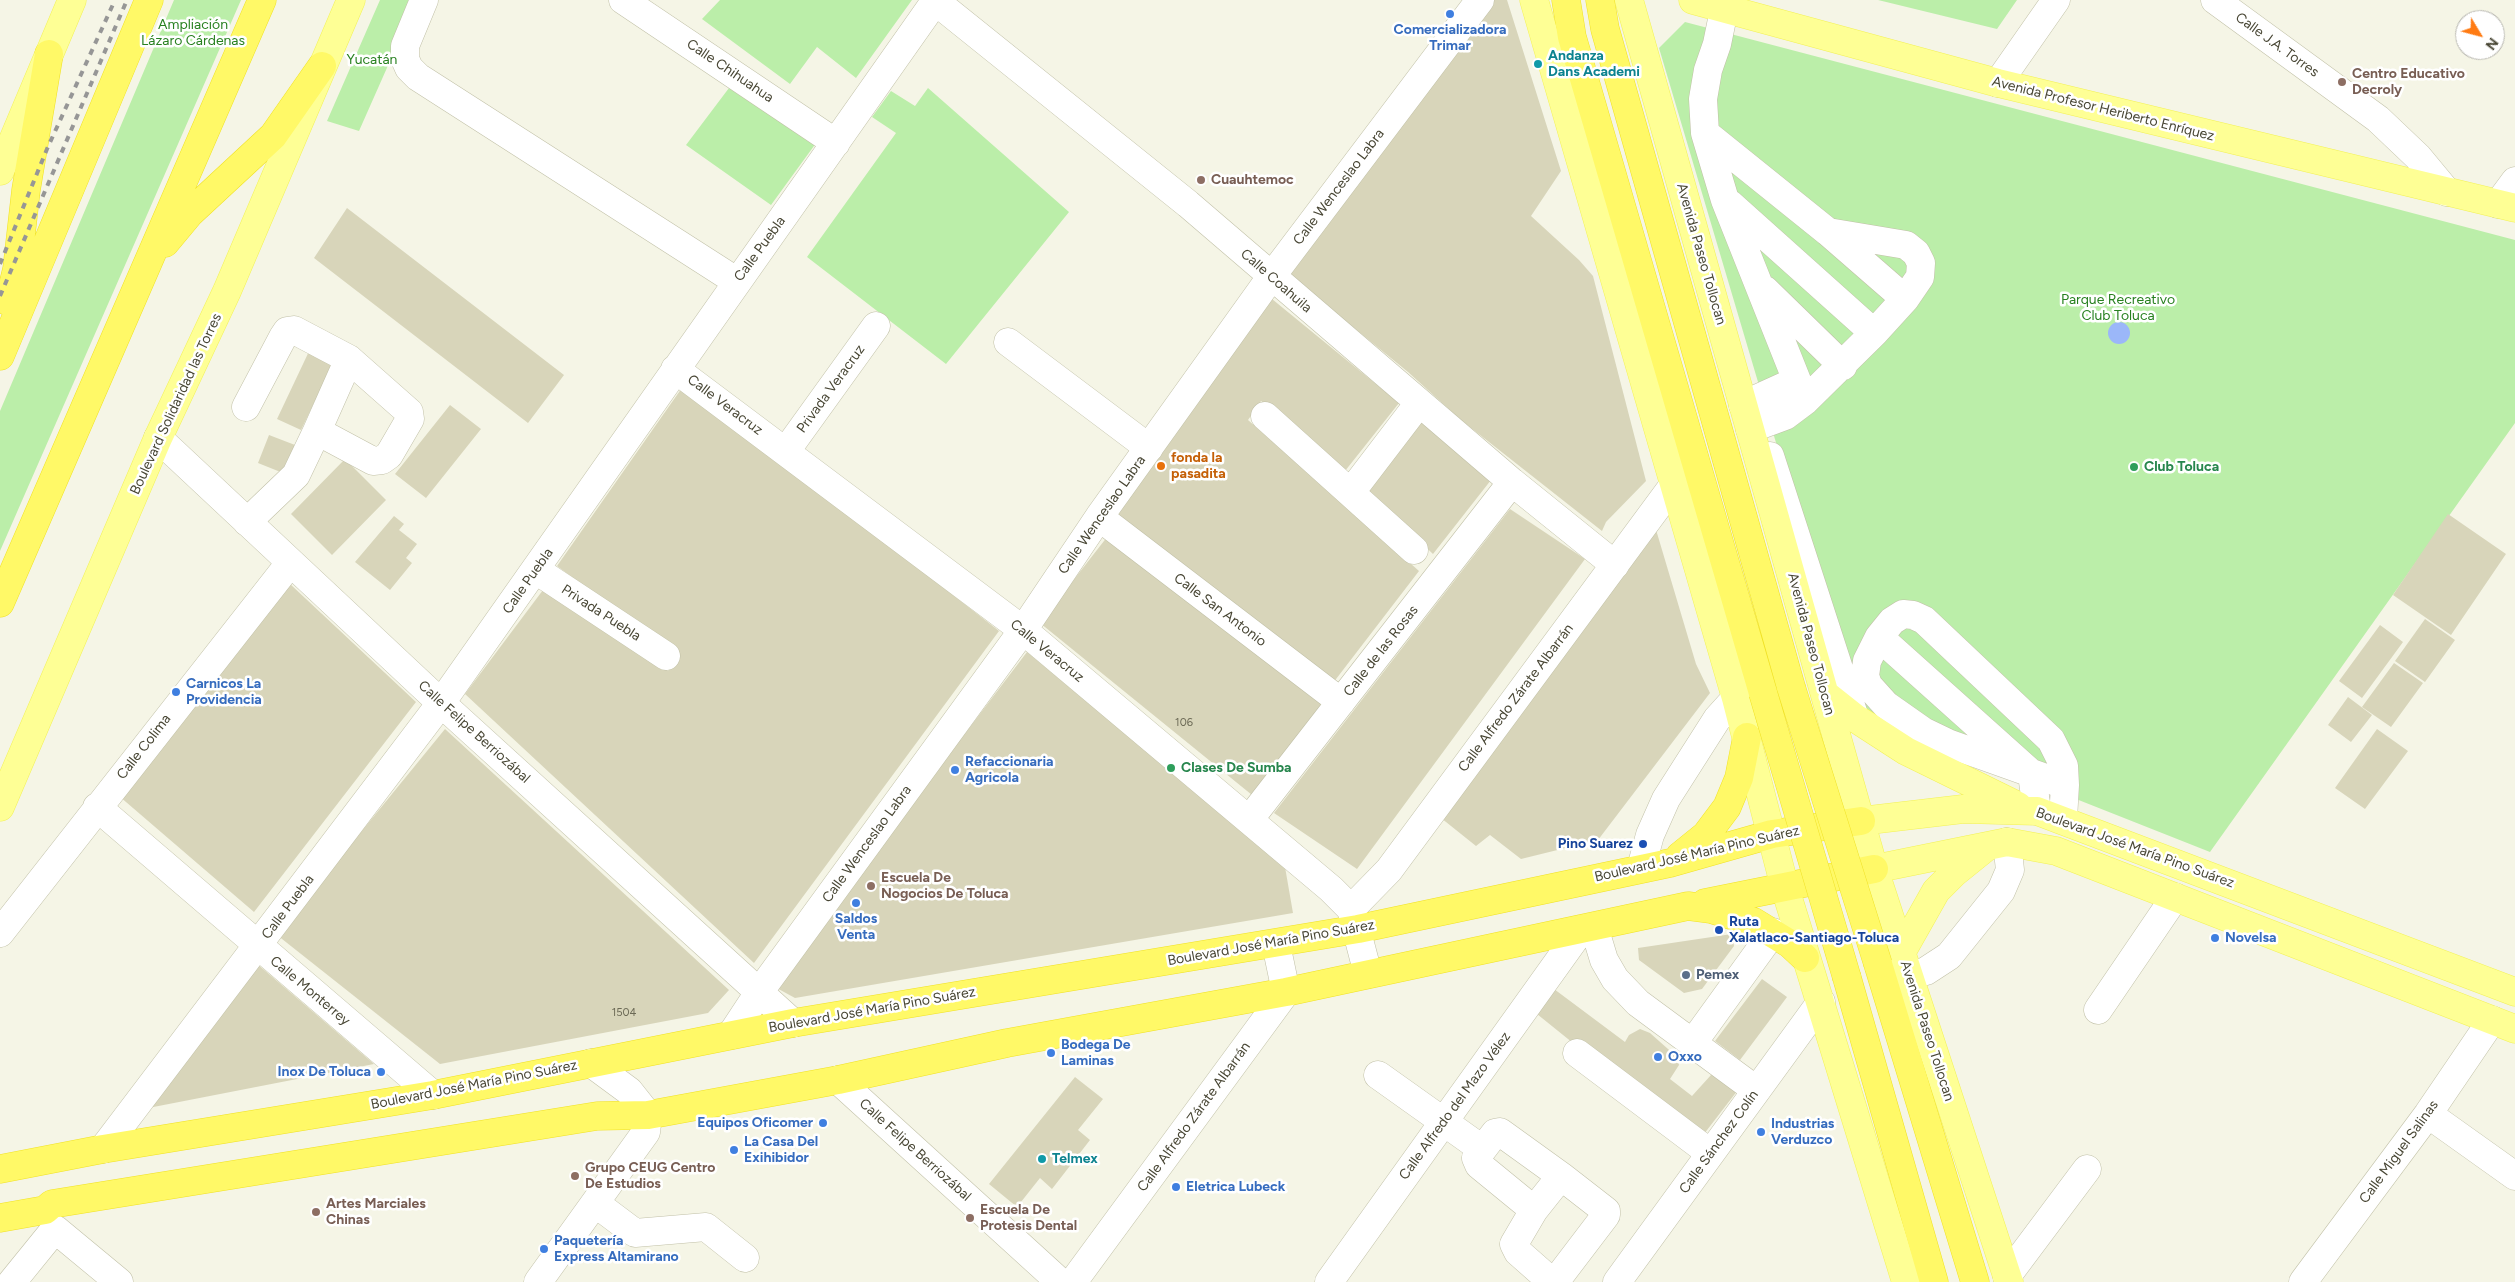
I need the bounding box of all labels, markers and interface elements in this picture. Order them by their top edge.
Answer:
marker: Comercializadora Trimar [1444,8,1456,20]
street label: Calle J.A. Torres [2232,9,2322,81]
north arrow [2455,10,2505,60]
park label: Ampliación Lázaro Cárdenas [141,17,245,49]
place label: Comercializadora Trimar [1394,22,1506,54]
text: N [2482,34,2502,53]
street label: Calle Chihuahua [683,36,777,106]
place label: Andanza Dans Academi [1548,48,1640,80]
park label: Yucatán [347,52,397,68]
marker: Andanza Dans Academi [1532,58,1544,70]
place label: Centro Educativo Decroly [2352,66,2465,98]
street label: Avenida Profesor Heriberto Enríquez [1990,73,2216,145]
marker: Centro Educativo Decroly [2336,76,2348,88]
street label: Calle Wenceslao Labra [1290,126,1388,248]
place label: Cuauhtemoc [1211,172,1294,188]
marker: Cuauhtemoc [1195,174,1207,186]
street label: Avenida Paseo Tollocan [1673,181,1729,327]
street label: Calle Puebla [731,213,789,285]
street label: Calle Coahuila [1237,245,1315,317]
park label: Parque Recreativo Club Toluca [2061,292,2175,324]
street label: Boulevard Solidaridad las Torres [127,311,225,497]
street label: Privada Veracruz [793,342,869,436]
street label: Calle Veracruz [684,371,766,439]
place label: fonda la pasadita [1171,450,1226,482]
street label: Calle Wenceslao Labra [1055,452,1149,578]
place label: Club Toluca [2144,459,2219,475]
marker: fonda la pasadita [1155,460,1167,472]
marker: Club Toluca [2128,461,2140,473]
street label: Calle Puebla [499,545,557,617]
street label: Calle San Antonio [1170,570,1270,650]
street label: Avenida Paseo Tollocan [1784,571,1838,717]
street label: Privada Puebla [558,581,644,645]
street label: Calle de las Rosas [1340,602,1422,700]
street label: Calle Veracruz [1007,616,1087,686]
street label: Calle Alfredo Zárate Albarrán [1455,621,1577,775]
place label: Carnicos La Providencia [186,676,262,709]
street label: Calle Felipe Berriozábal [415,677,533,787]
marker: Carnicos La Providencia [170,686,182,698]
street label: Calle Colima [113,711,175,783]
house number: 106 [1175,716,1193,730]
place label: Refaccionaria Agricola [965,754,1054,786]
place label: Clases De Sumba [1181,760,1292,776]
marker: Clases De Sumba [1165,762,1177,774]
marker: Refaccionaria Agricola [949,764,961,776]
street label: Calle Wenceslao Labra [819,782,915,906]
street label: Boulevard José María Pino Suárez [2034,804,2236,892]
street label: Boulevard José María Pino Suárez [1593,822,1801,886]
place label: Pino Suarez [1558,836,1633,852]
marker: Pino Suarez [1637,838,1649,850]
place label: Escuela De Nogocios De Toluca [881,870,1009,902]
street label: Calle Puebla [258,871,318,943]
marker: Escuela De Nogocios De Toluca [865,880,877,892]
marker: Saldos Venta [850,897,862,909]
place label: Saldos Venta [835,911,877,944]
place label: Ruta Xalatlaco-Santiago-Toluca [1729,914,1899,946]
street label: Boulevard José María Pino Suárez [1166,917,1376,969]
marker: Ruta Xalatlaco-Santiago-Toluca [1713,924,1725,936]
place label: Novelsa [2225,930,2276,946]
marker: Novelsa [2209,932,2221,944]
street label: Calle Monterrey [267,953,353,1029]
street label: Avenida Paseo Tollocan [1896,959,1958,1103]
place label: Pemex [1696,967,1739,983]
marker: Pemex [1680,969,1692,981]
street label: Boulevard José María Pino Suárez [767,984,977,1036]
house number: 1504 [612,1006,636,1020]
street label: Calle Alfredo del Mazo Vélez [1396,1029,1514,1183]
place label: Bodega De Laminas [1061,1037,1131,1070]
street label: Calle Alfredo Zárate Albarrán [1134,1039,1254,1195]
marker: Bodega De Laminas [1045,1047,1057,1059]
place label: Oxxo [1668,1049,1702,1065]
marker: Oxxo [1652,1051,1664,1063]
street label: Boulevard José María Pino Suárez [369,1057,579,1113]
place label: Inox De Toluca [278,1064,371,1080]
marker: Inox De Toluca [375,1066,387,1078]
street label: Calle Sánchez Colín [1676,1087,1762,1197]
street label: Calle Felipe Berriozábal [856,1095,974,1205]
street label: Calle Miguel Salinas [2356,1097,2442,1207]
place label: Equipos Oficomer [697,1115,813,1131]
place label: Industrias Verduzco [1771,1116,1834,1148]
marker: Equipos Oficomer [817,1117,829,1129]
marker: Industrias Verduzco [1755,1126,1767,1138]
place label: La Casa Del Exihibidor [744,1134,818,1166]
marker: La Casa Del Exihibidor [728,1144,740,1156]
place label: Telmex [1052,1151,1098,1167]
marker: Telmex [1036,1153,1048,1165]
place label: Grupo CEUG Centro De Estudios [585,1160,715,1192]
marker: Grupo CEUG Centro De Estudios [569,1170,581,1182]
place label: Eletrica Lubeck [1186,1179,1285,1195]
marker: Eletrica Lubeck [1170,1181,1182,1193]
place label: Artes Marciales Chinas [326,1196,426,1228]
place label: Escuela De Protesis Dental [980,1202,1077,1234]
marker: Artes Marciales Chinas [310,1206,322,1218]
marker: Escuela De Protesis Dental [964,1212,976,1224]
place label: Paquetería Express Altamirano [554,1233,679,1266]
marker: Paquetería Express Altamirano [538,1243,550,1255]

